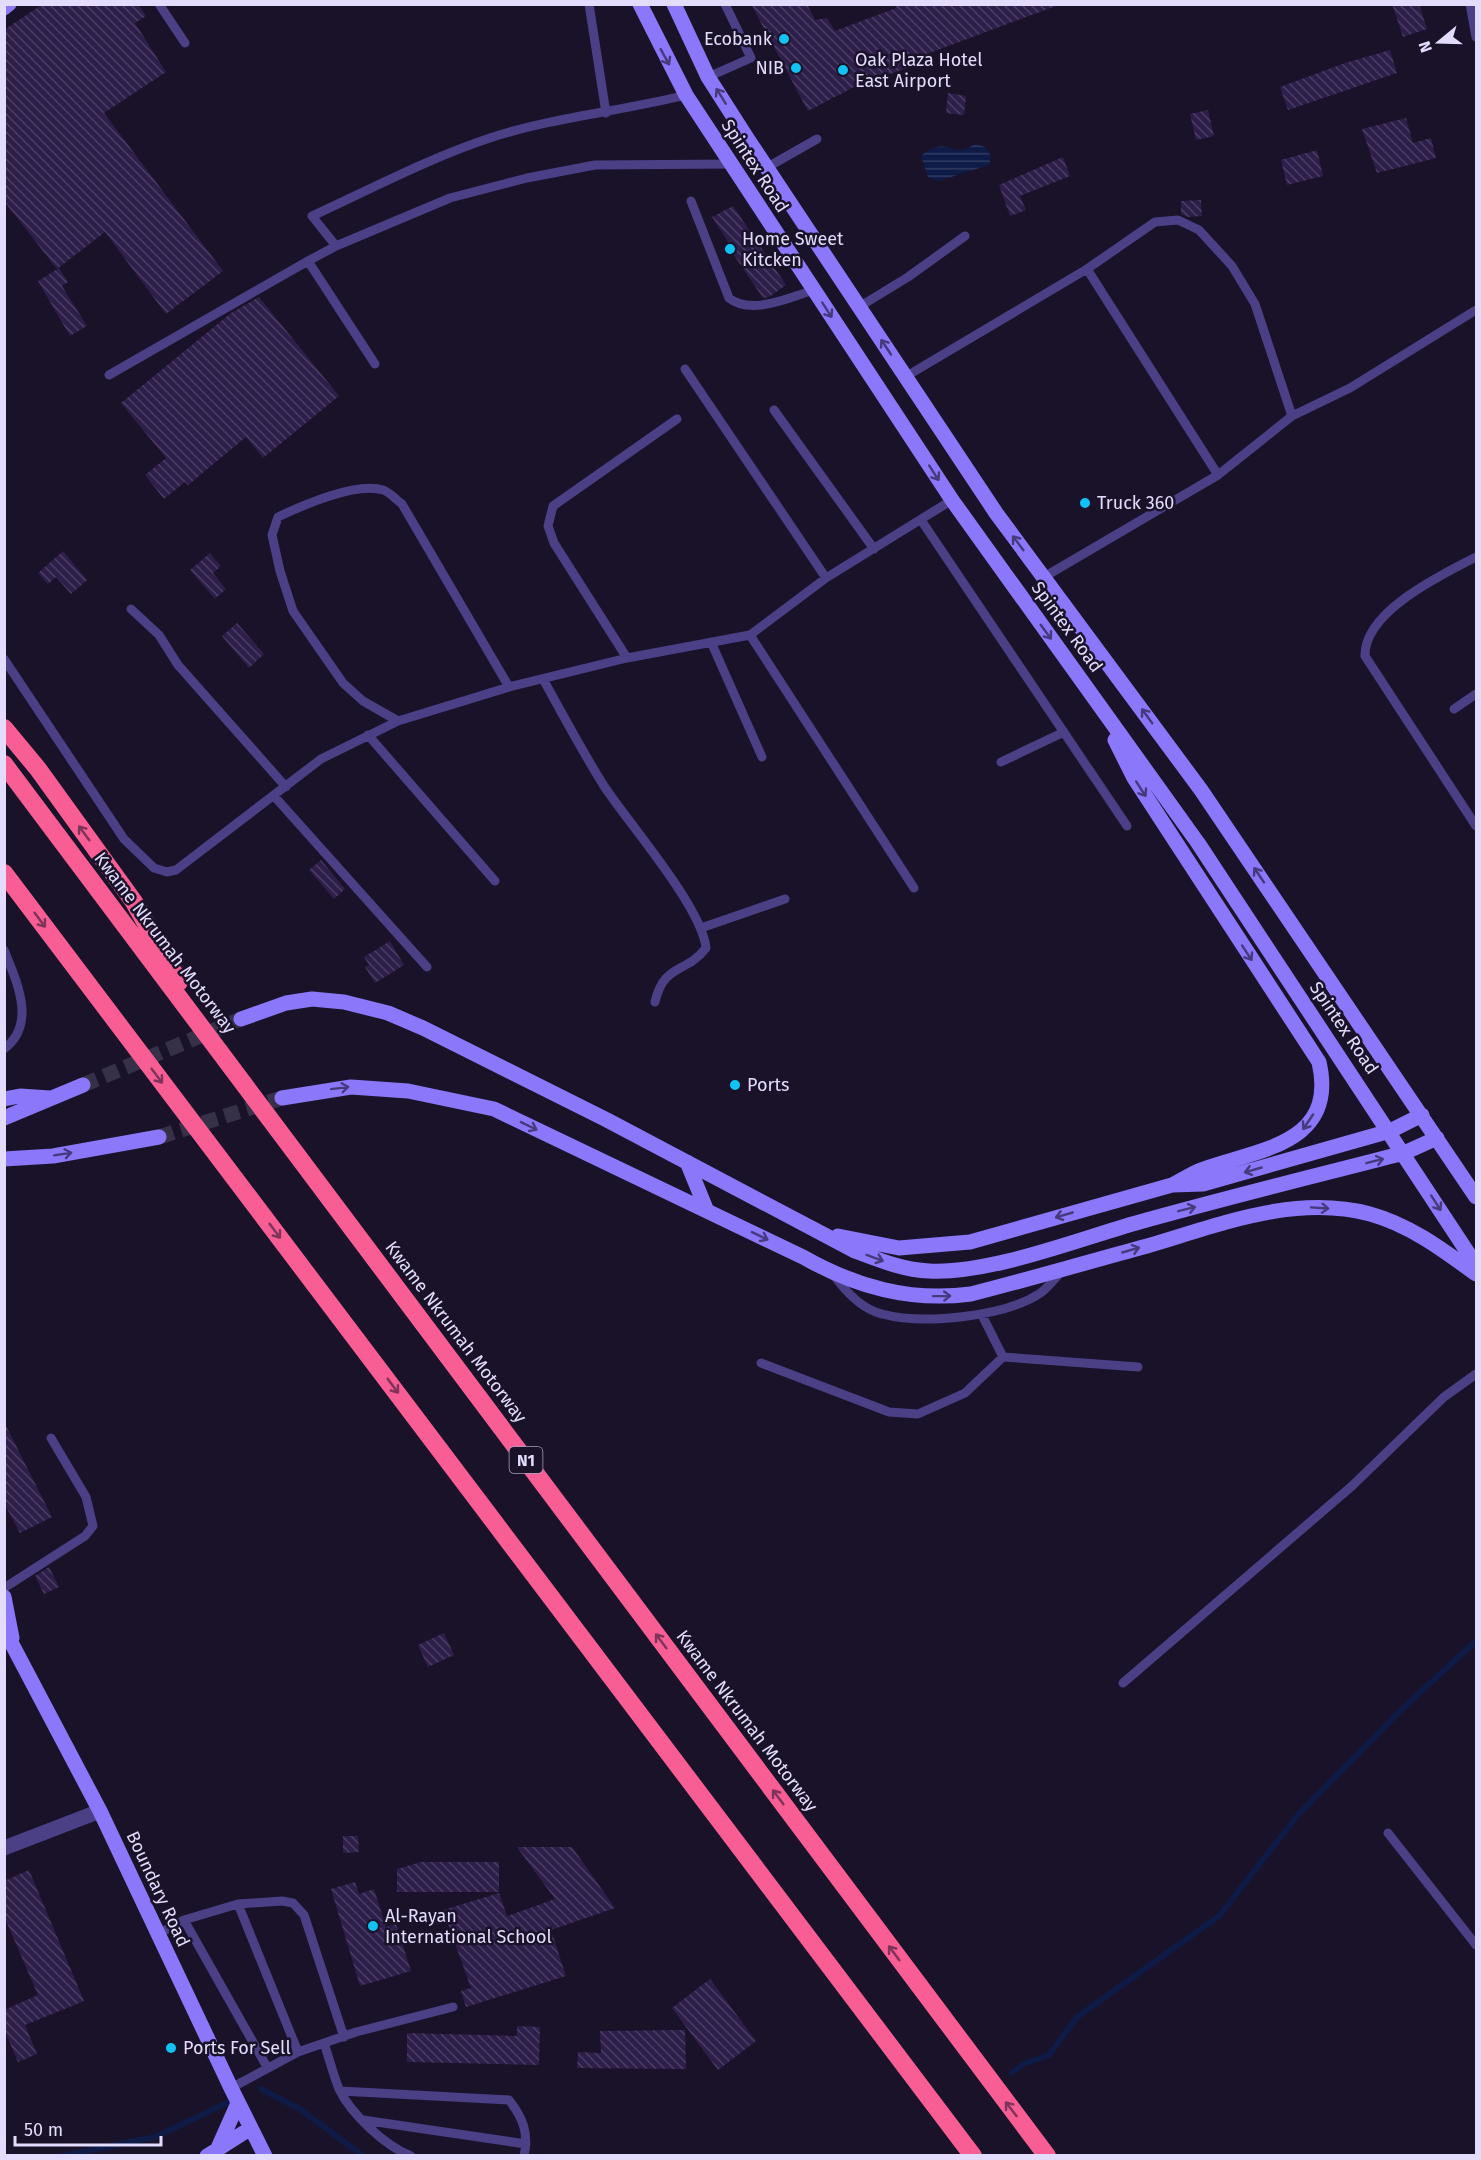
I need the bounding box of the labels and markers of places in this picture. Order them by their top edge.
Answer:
place label: Ecobank [704,28,773,50]
marker: Ecobank [777,32,791,46]
place label: Oak Plaza Hotel East Airport [855,49,983,92]
place label: NIB [755,57,784,79]
marker: NIB [789,61,803,75]
marker: Oak Plaza Hotel East Airport [836,63,850,77]
place label: Home Sweet Kitcken [742,228,844,271]
marker: Home Sweet Kitcken [723,242,737,256]
place label: Truck 360 [1097,492,1174,514]
marker: Truck 360 [1078,496,1092,510]
place label: Ports [747,1074,789,1096]
marker: Ports [728,1078,742,1092]
place label: Al-Rayan International School [385,1905,552,1948]
marker: Al-Rayan International School [366,1919,380,1933]
place label: Ports For Sell [183,2037,291,2059]
marker: Ports For Sell [164,2041,178,2055]

